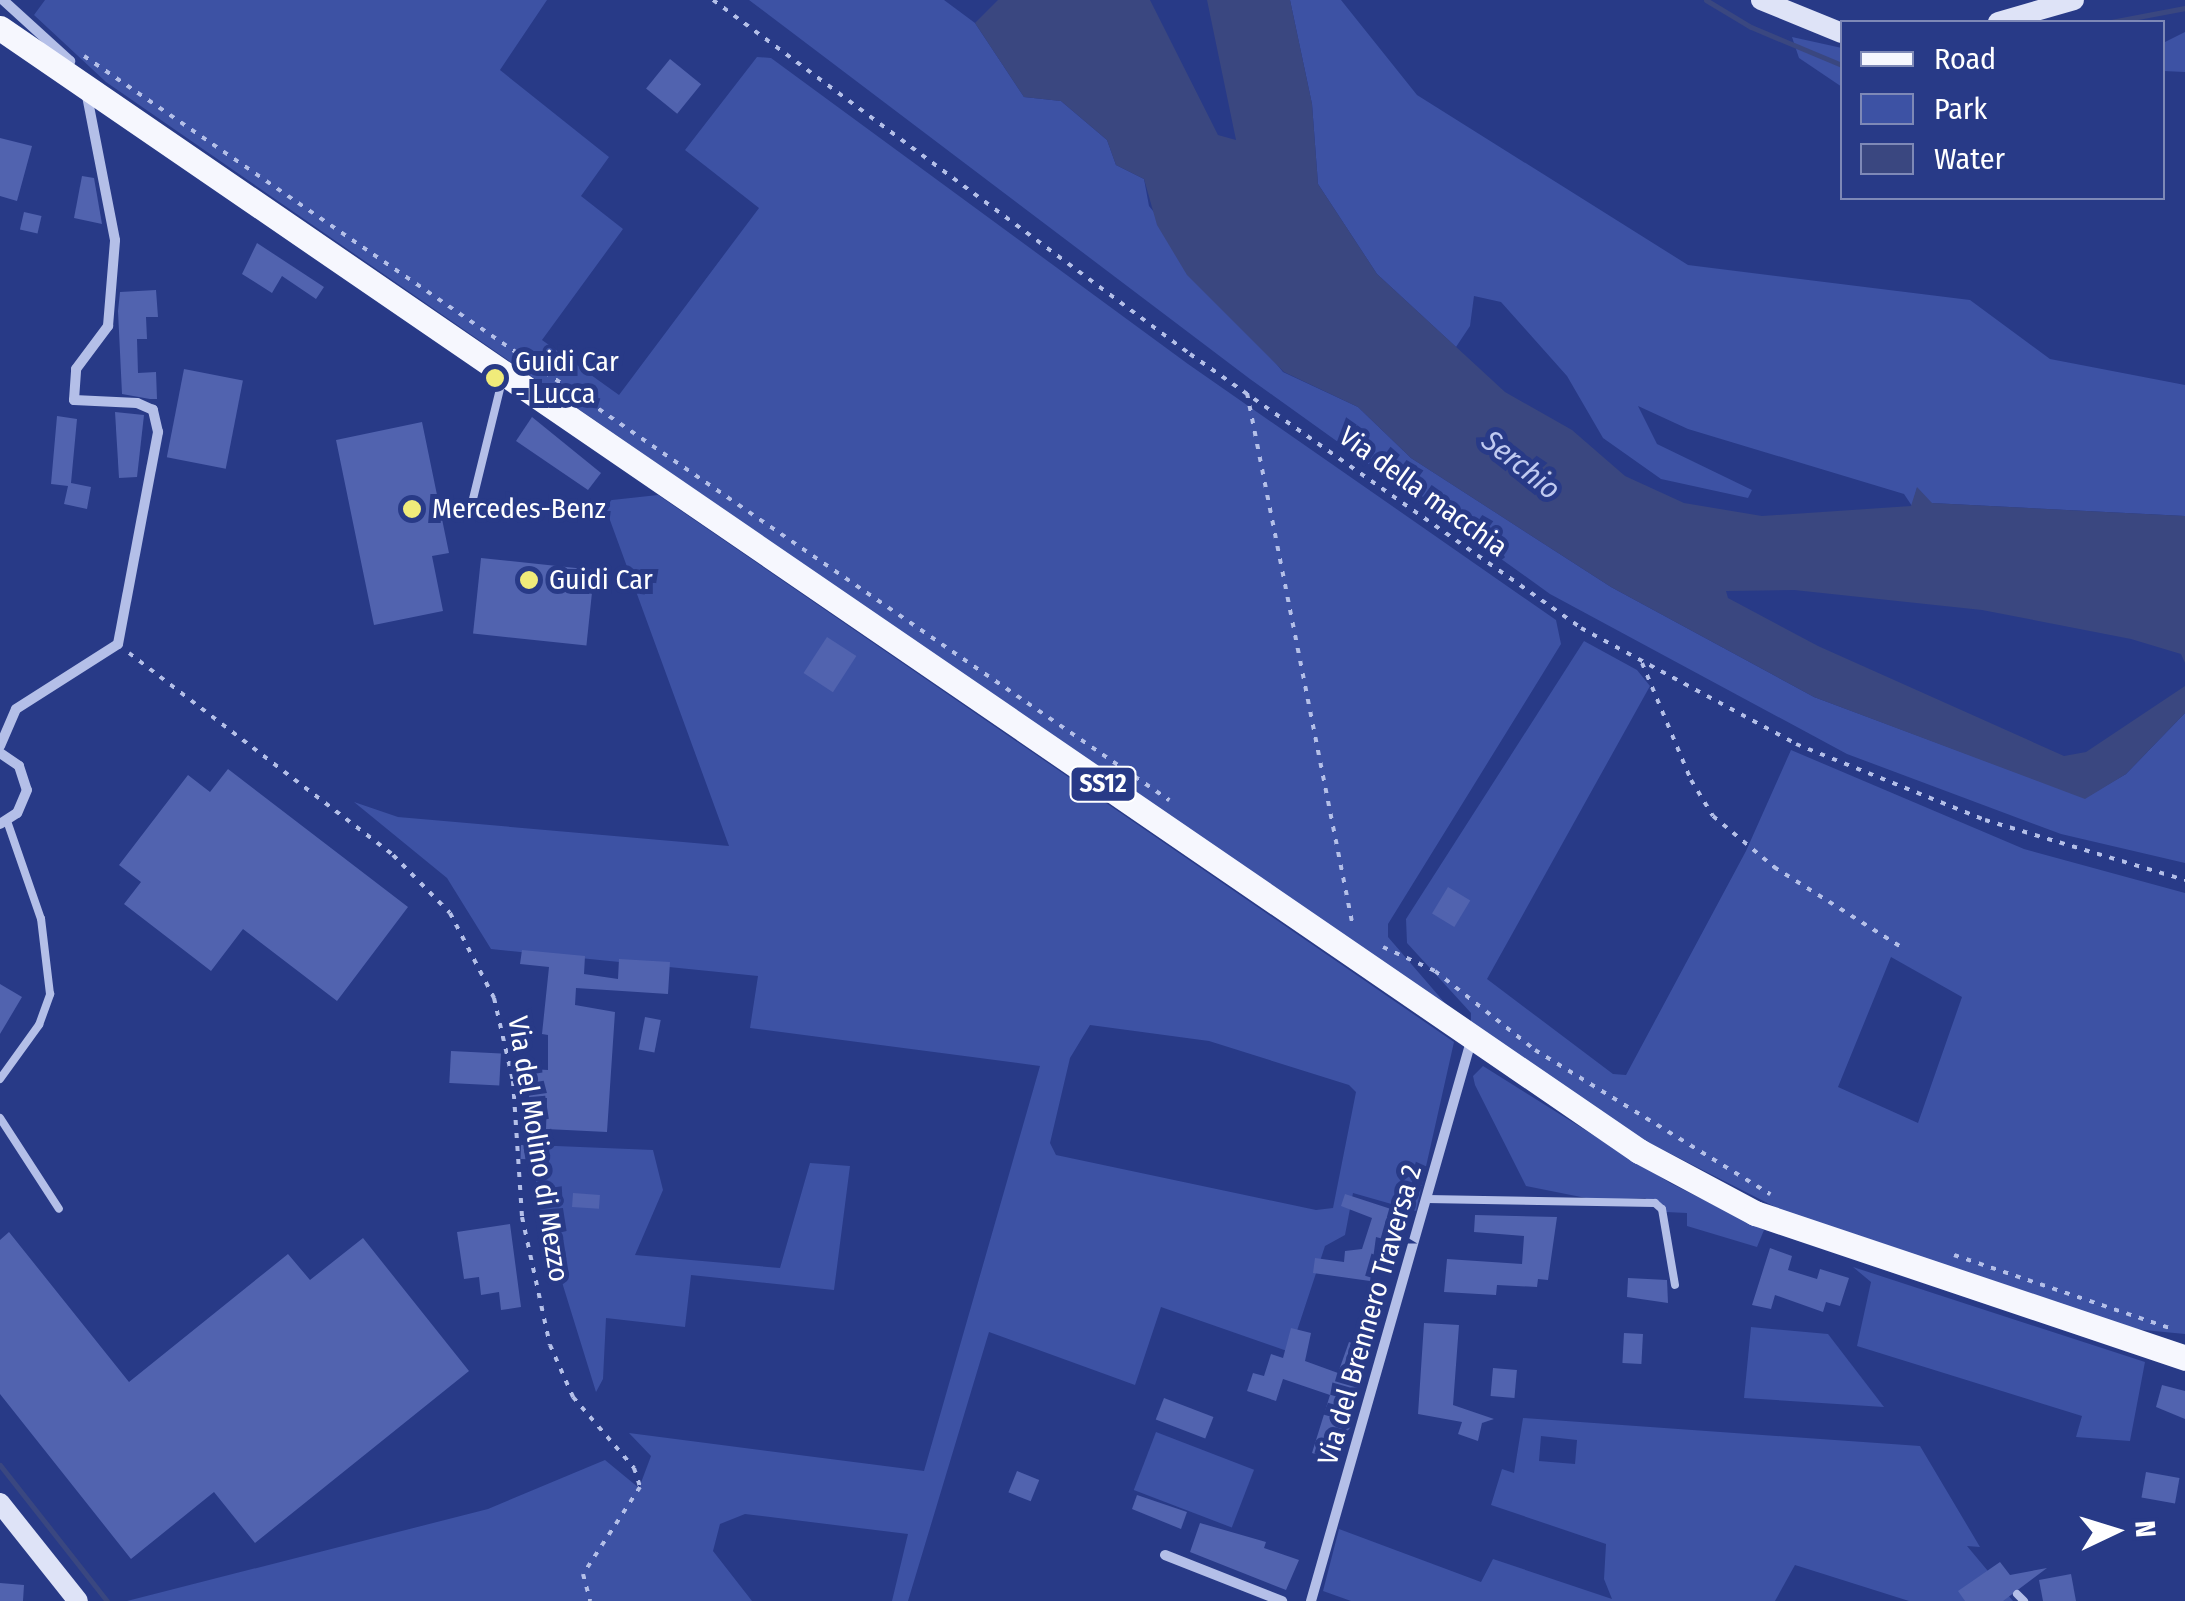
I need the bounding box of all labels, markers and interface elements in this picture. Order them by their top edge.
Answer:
legend [1840,20,2165,200]
text: Road [1934,41,1996,77]
text: Park [1934,91,1987,127]
text: Water [1934,141,2005,177]
place label: Guidi Car - Lucca [515,345,619,411]
marker: Guidi Car - Lucca [484,367,506,389]
street label: Via della macchia [1332,420,1514,564]
water label: Serchio [1475,423,1567,507]
place label: Mercedes-Benz [432,492,606,526]
marker: Mercedes-Benz [401,498,423,520]
place label: Guidi Car [549,563,653,597]
marker: Guidi Car [518,569,540,591]
road number: SS12 [1068,764,1138,804]
street label: Via del Molino di Mezzo [500,1014,576,1284]
street label: Via del Brennero Traversa 2 [1311,1161,1429,1469]
north arrow [2065,1481,2165,1581]
text: N [2128,1519,2162,1538]

